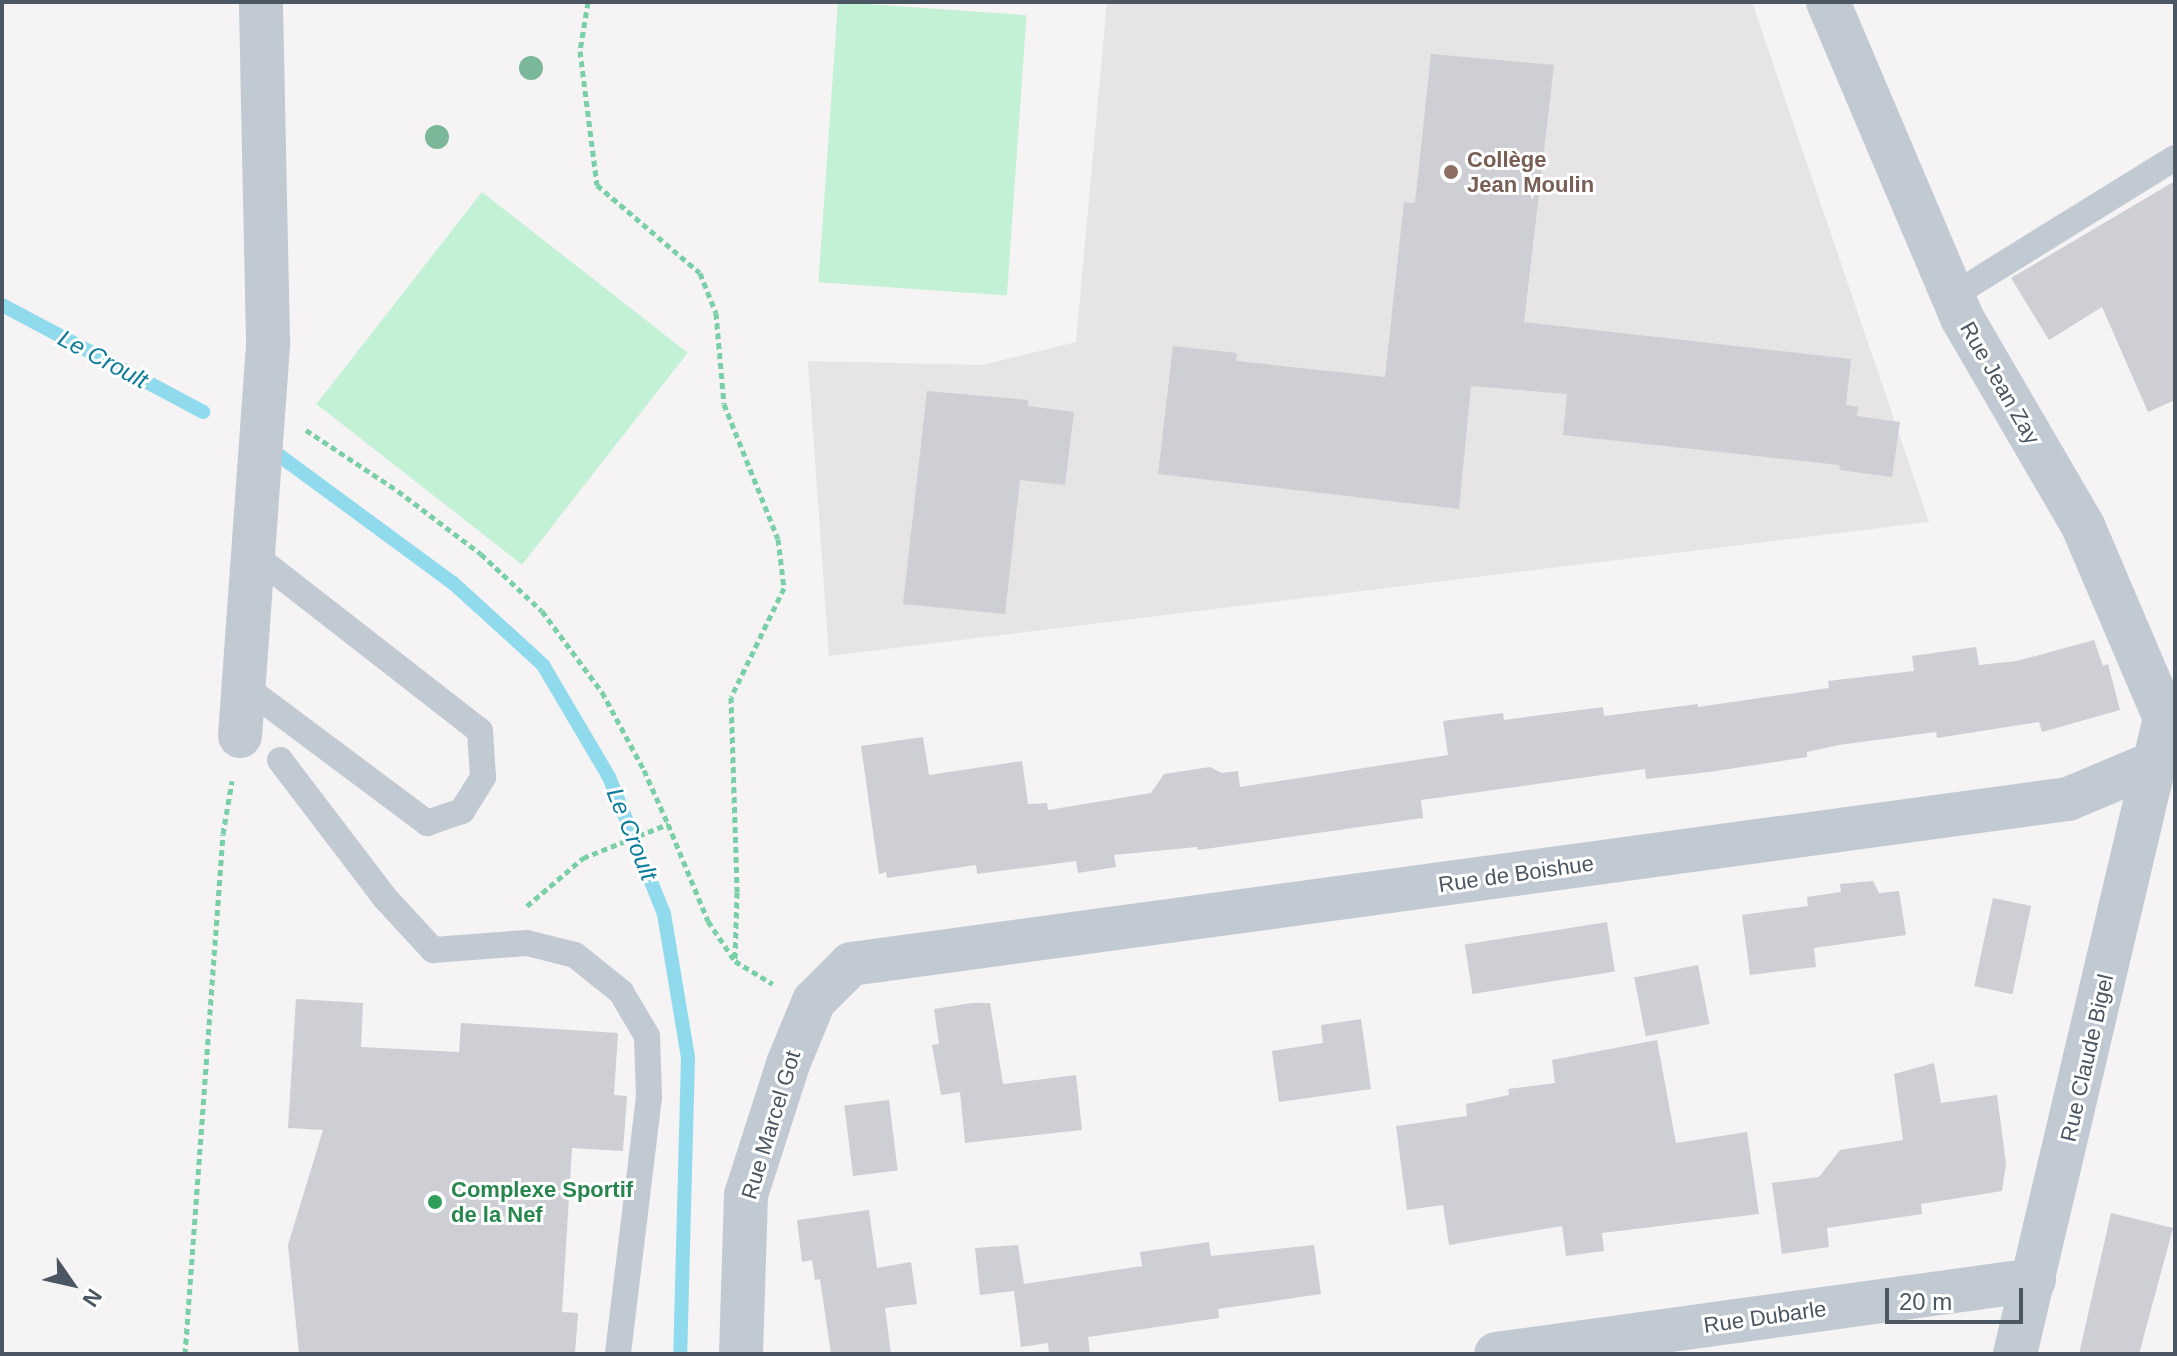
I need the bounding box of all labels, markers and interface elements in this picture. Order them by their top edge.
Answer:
place label: Collège Jean Moulin [1467,146,1594,198]
marker: Collège Jean Moulin [1442,163,1460,181]
street label: Rue Jean Zay [1954,317,2046,449]
water label: Le Croult [53,323,153,395]
water label: Le Croult [600,783,664,885]
street label: Rue de Boishue [1437,850,1595,898]
street label: Rue Claude Bigel [2055,972,2119,1144]
street label: Rue Marcel Got [736,1047,806,1203]
place label: Complexe Sportif de la Nef [451,1176,633,1228]
marker: Complexe Sportif de la Nef [426,1193,444,1211]
north arrow [32,1244,112,1324]
scale bar [1889,1272,2027,1322]
text: N [78,1284,107,1311]
text: 20 m [1899,1288,1952,1315]
street label: Rue Dubarle [1702,1295,1828,1339]

